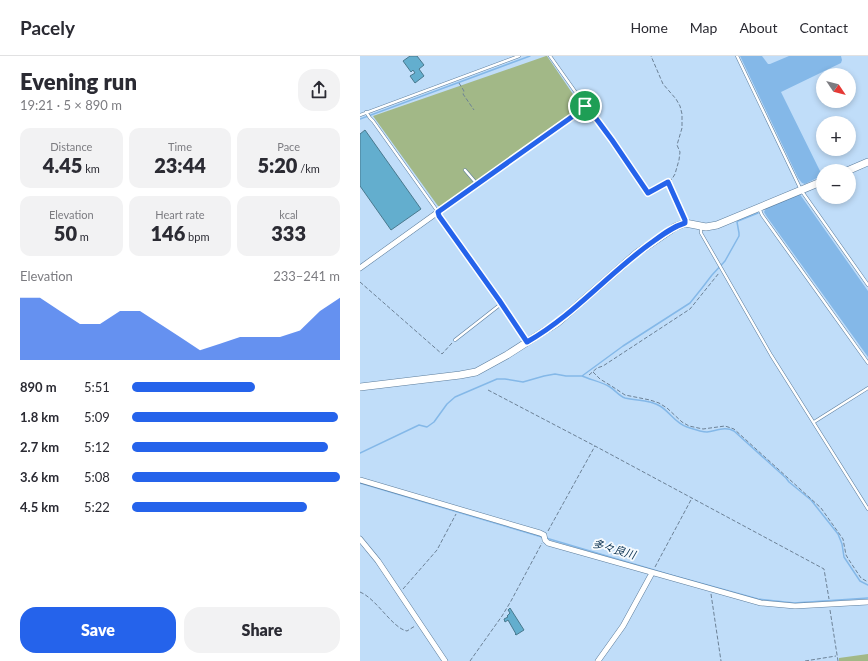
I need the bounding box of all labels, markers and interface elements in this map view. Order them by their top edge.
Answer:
text: Pacely [20,16,75,39]
text: Home [630,19,668,36]
text: Map [690,19,717,36]
text: About [739,19,777,36]
text: Contact [799,19,848,36]
text: Evening run [20,68,137,95]
north arrow [816,68,856,108]
map controls [816,68,856,204]
button: share [298,69,340,111]
pin [568,89,602,123]
icon: arrive [574,95,596,117]
text: 19:21 · 5 × 890 m [20,97,122,113]
button: + [816,116,856,156]
text: Distance [50,140,92,153]
text: Time [168,140,192,153]
text: Pace [277,140,300,153]
text: 4.45 [43,153,82,177]
text: 23:44 [154,153,206,177]
text: 5:20 [257,153,297,177]
text: km [82,162,100,175]
text: /km [297,162,320,175]
button: − [816,164,856,204]
text: Elevation [49,208,94,221]
text: Heart rate [155,208,205,221]
text: kcal [279,208,298,221]
text: 50 [54,221,77,245]
text: 146 [150,221,185,245]
text: 333 [271,221,306,245]
text: m [77,230,89,243]
text: bpm [185,230,210,243]
text: Elevation [20,268,73,284]
text: 233–241 m [273,268,340,284]
text: 890 m [20,379,57,395]
text: 5:51 [84,379,110,395]
text: 1.8 km [20,409,59,425]
text: 5:09 [84,409,110,425]
text: 2.7 km [20,439,59,455]
text: 5:12 [84,439,110,455]
text: 3.6 km [20,469,59,485]
text: 5:08 [84,469,110,485]
text: 4.5 km [20,499,59,515]
text: 5:22 [84,499,110,515]
water label: 多々良川 [591,536,638,561]
button: Save [20,607,176,653]
button: Share [184,607,340,653]

